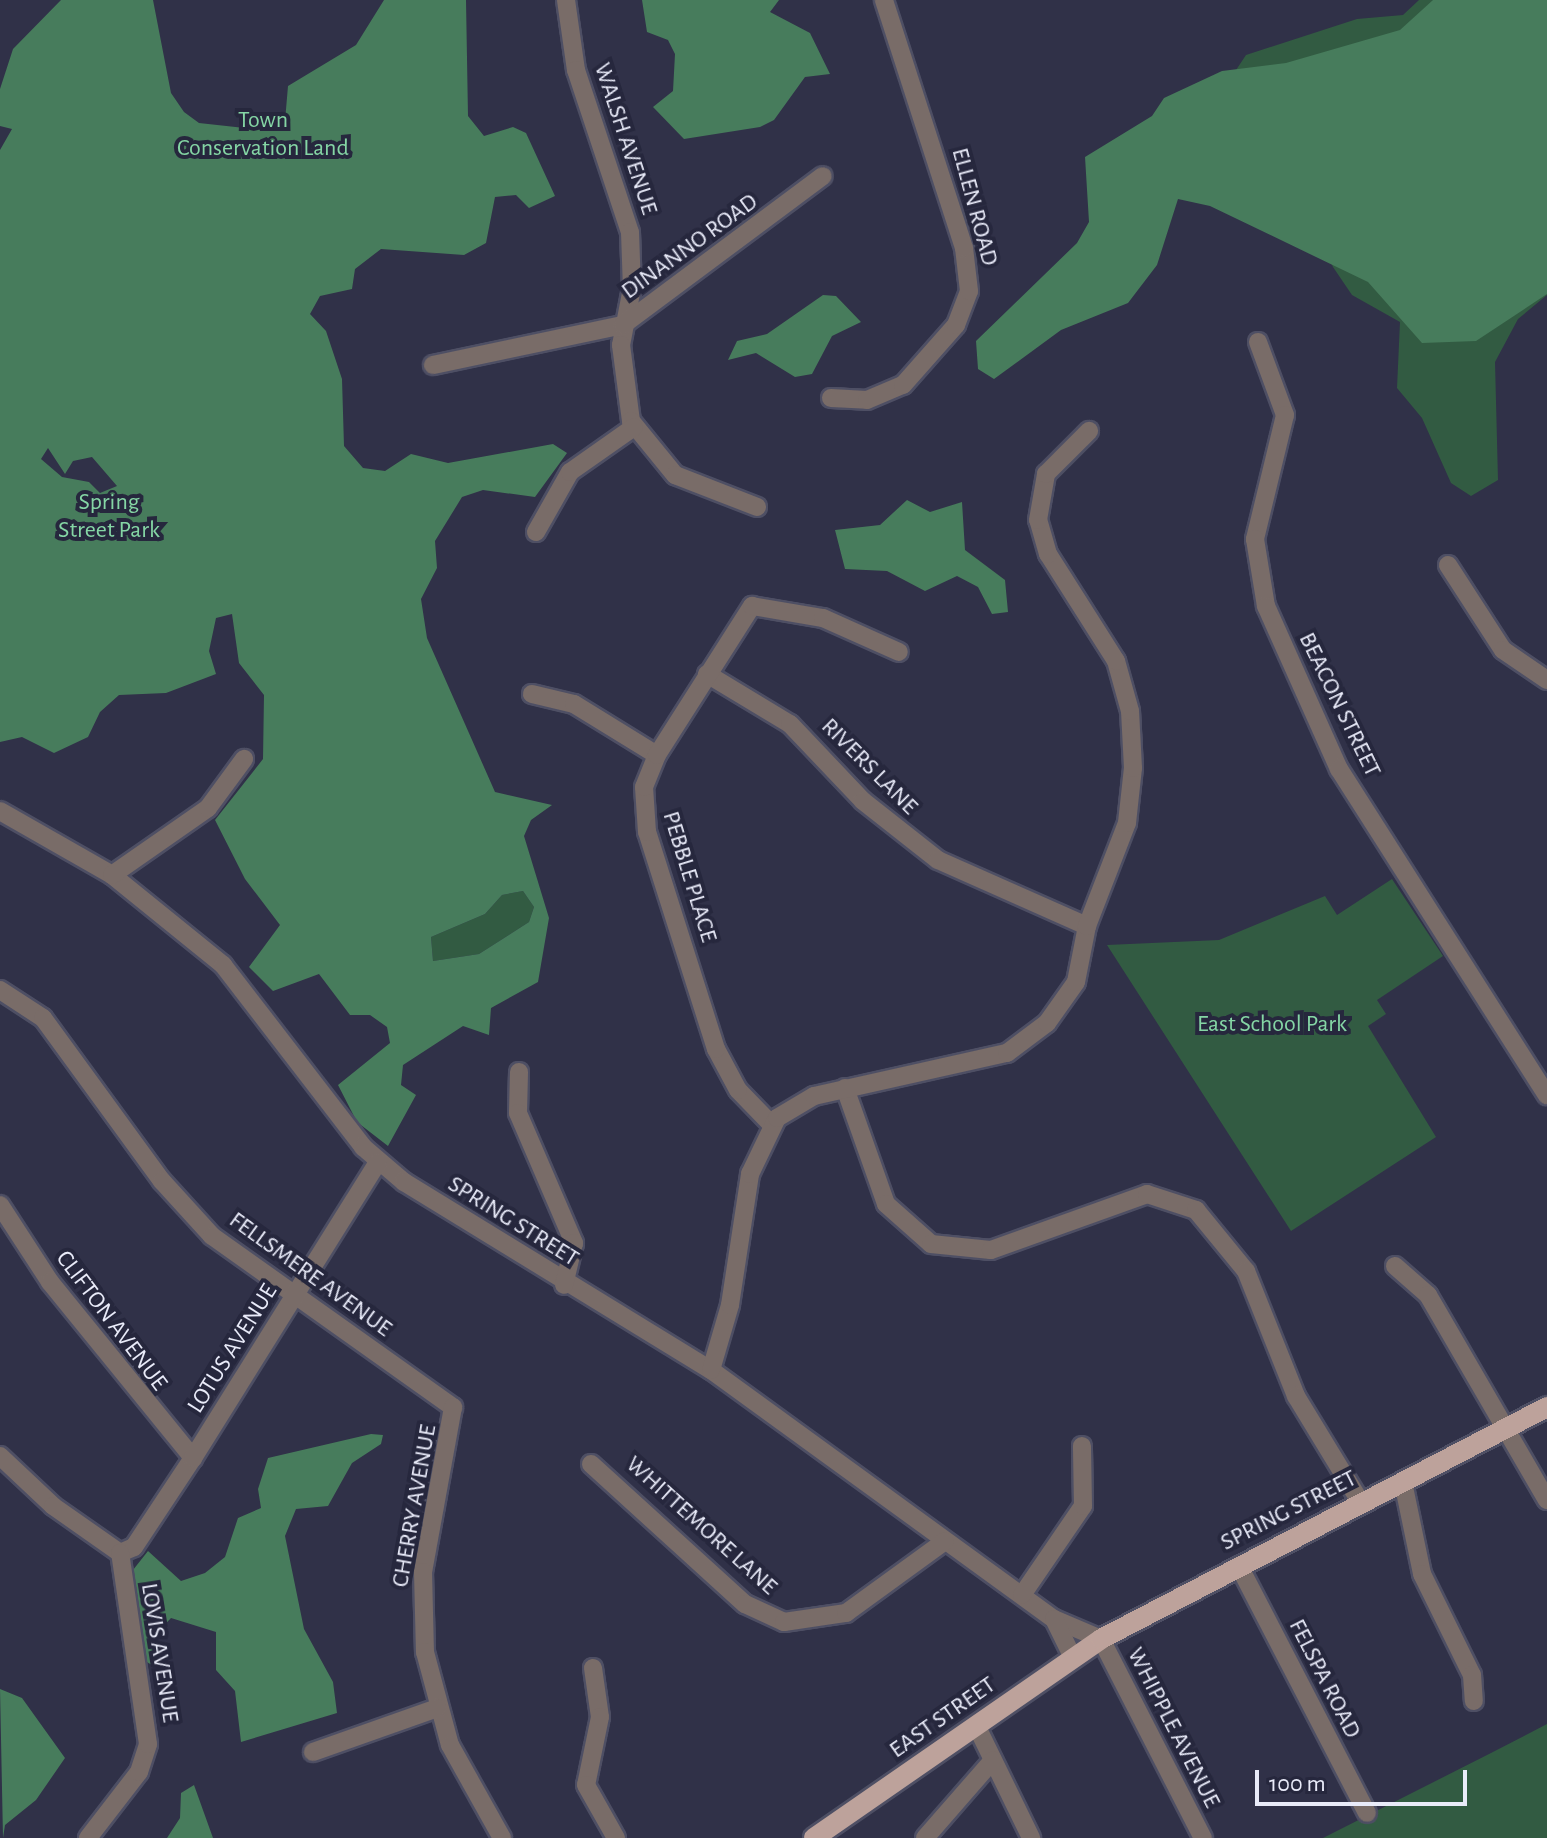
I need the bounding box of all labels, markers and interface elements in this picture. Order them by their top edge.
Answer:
street label: WALSH AVENUE [587,59,663,219]
park label: Town Conservation Land [177,107,349,163]
street label: ELLEN ROAD [944,145,1004,269]
street label: DINANNO ROAD [616,188,764,306]
park label: Spring Street Park [58,489,160,545]
street label: BEACON STREET [1292,628,1386,782]
street label: RIVERS LANE [815,713,923,821]
street label: PEBBLE PLACE [655,808,723,946]
park label: East School Park [1197,1011,1347,1039]
street label: SPRING STREET [442,1170,584,1274]
street label: FELLSMERE AVENUE [223,1206,397,1344]
street label: CLIFTON AVENUE [49,1245,173,1397]
street label: LOTUS AVENUE [182,1279,284,1419]
street label: CHERRY AVENUE [387,1423,443,1589]
street label: WHITTEMORE LANE [619,1450,783,1602]
street label: SPRING STREET [1216,1464,1362,1558]
street label: LOVIS AVENUE [134,1581,184,1725]
street label: FELSPA ROAD [1282,1615,1366,1743]
street label: WHIPPLE AVENUE [1120,1643,1226,1813]
street label: EAST STREET [884,1671,1002,1765]
scale bar [1259,1754,1471,1804]
text: 100 m [1269,1772,1326,1796]

